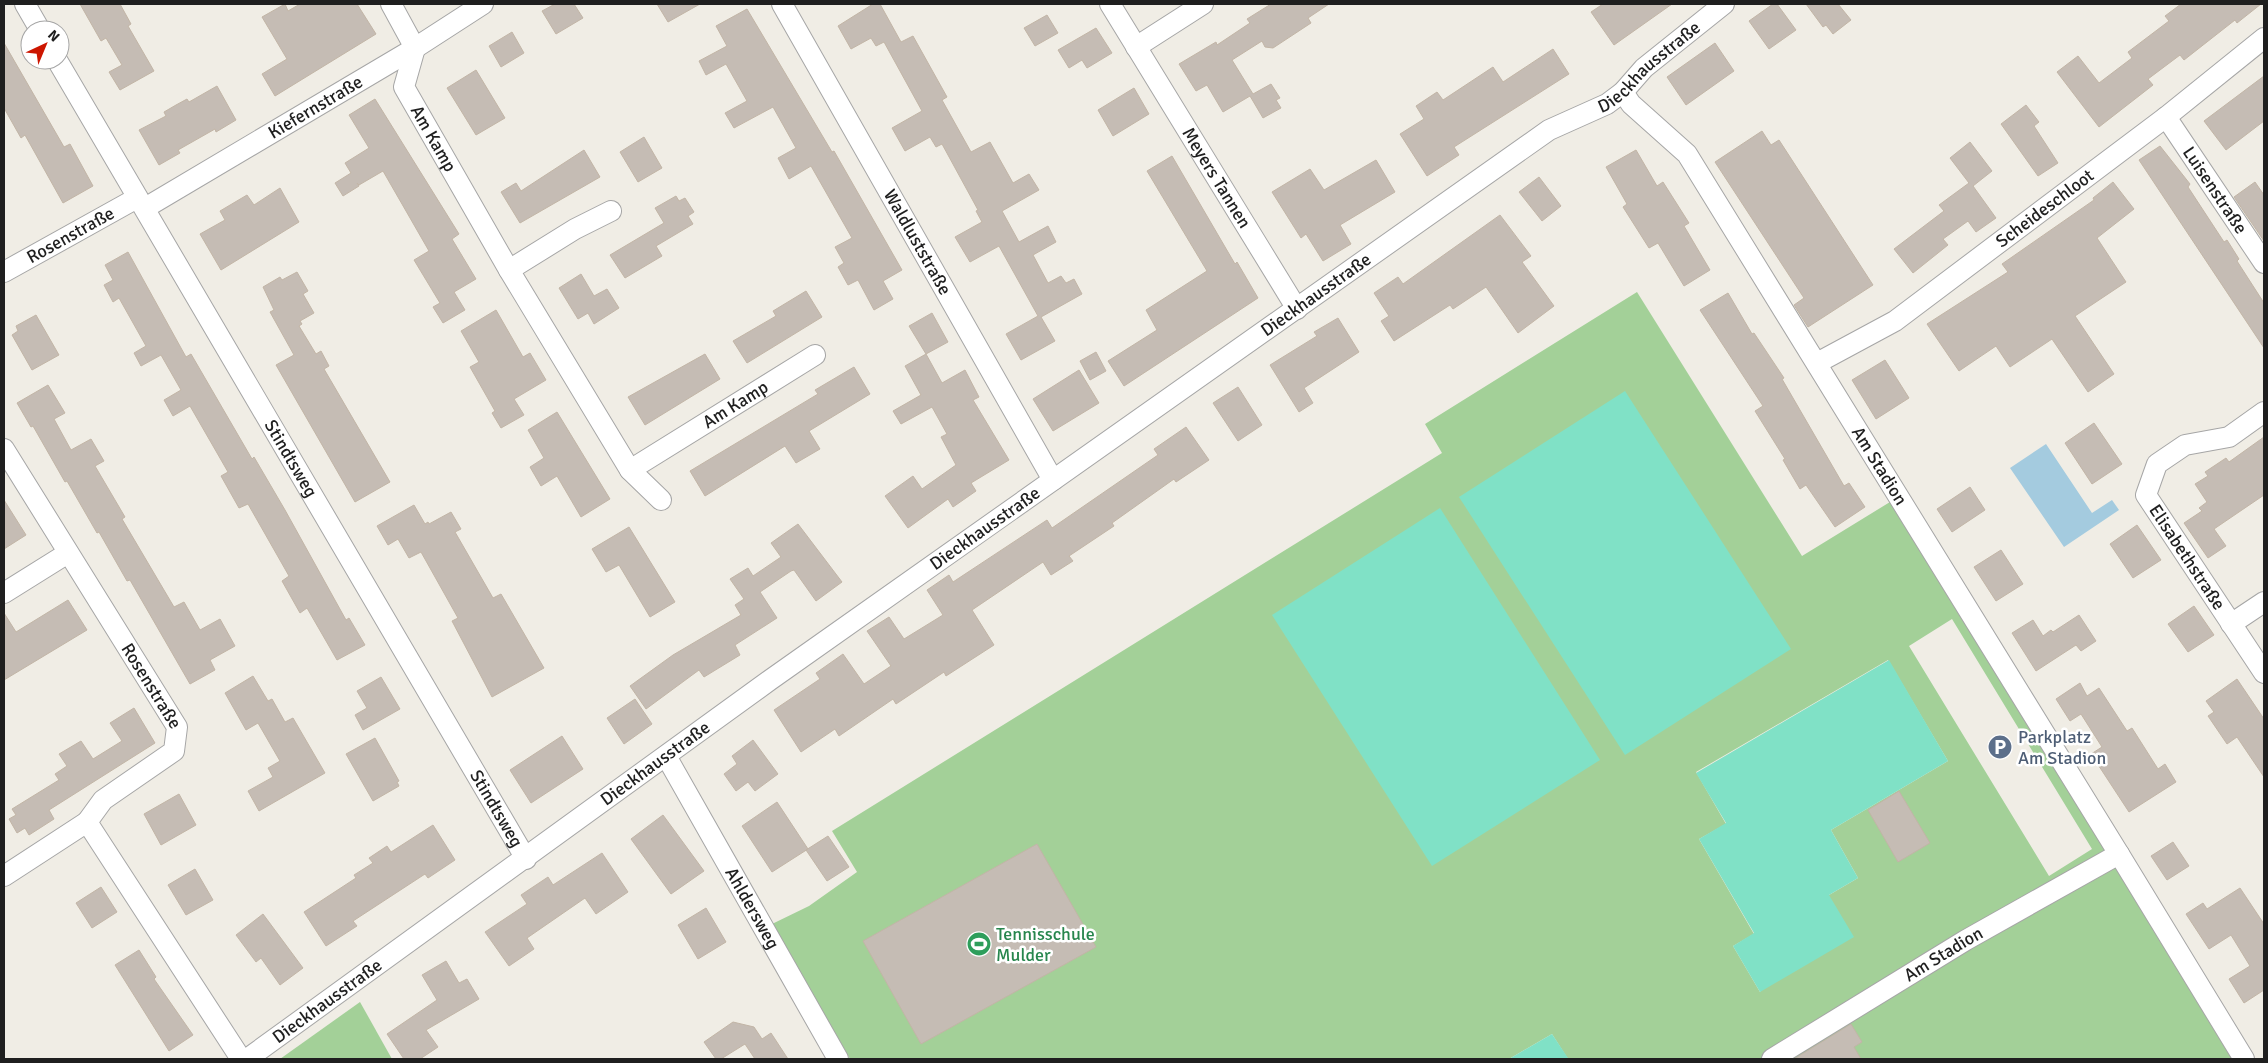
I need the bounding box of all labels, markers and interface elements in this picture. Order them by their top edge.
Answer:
street label: Dieckhausstraße [1594,16,1705,118]
north arrow [20,20,70,70]
text: N [44,27,63,46]
street label: Kiefernstraße [264,71,367,144]
street label: Am Kamp [406,101,461,176]
street label: Meyers Tannen [1177,123,1256,232]
street label: Luisenstraße [2178,142,2252,238]
street label: Scheideschloot [1991,164,2098,252]
street label: Waldluststraße [879,185,956,299]
street label: Rosenstraße [23,202,118,268]
street label: Dieckhausstraße [1256,248,1375,341]
street label: Am Kamp [698,376,772,433]
street label: Stindtsweg [260,416,322,501]
street label: Am Stadion [1847,423,1912,509]
street label: Dieckhausstraße [926,482,1044,575]
street label: Elisabethstraße [2144,500,2230,614]
street label: Rosenstraße [116,639,186,733]
street label: Dieckhausstraße [596,716,714,810]
place label: Parkplatz Am Stadion [2018,726,2106,769]
parking icon: Parkplatz Am Stadion [1987,734,2013,760]
street label: Stindtsweg [465,766,528,851]
street label: Ahldersweg [721,863,784,953]
street label: Am Stadion [1900,922,1987,986]
place label: Tennisschule Mulder [996,923,1095,966]
sports icon: Tennisschule Mulder [966,931,992,957]
street label: Dieckhausstraße [268,954,386,1048]

